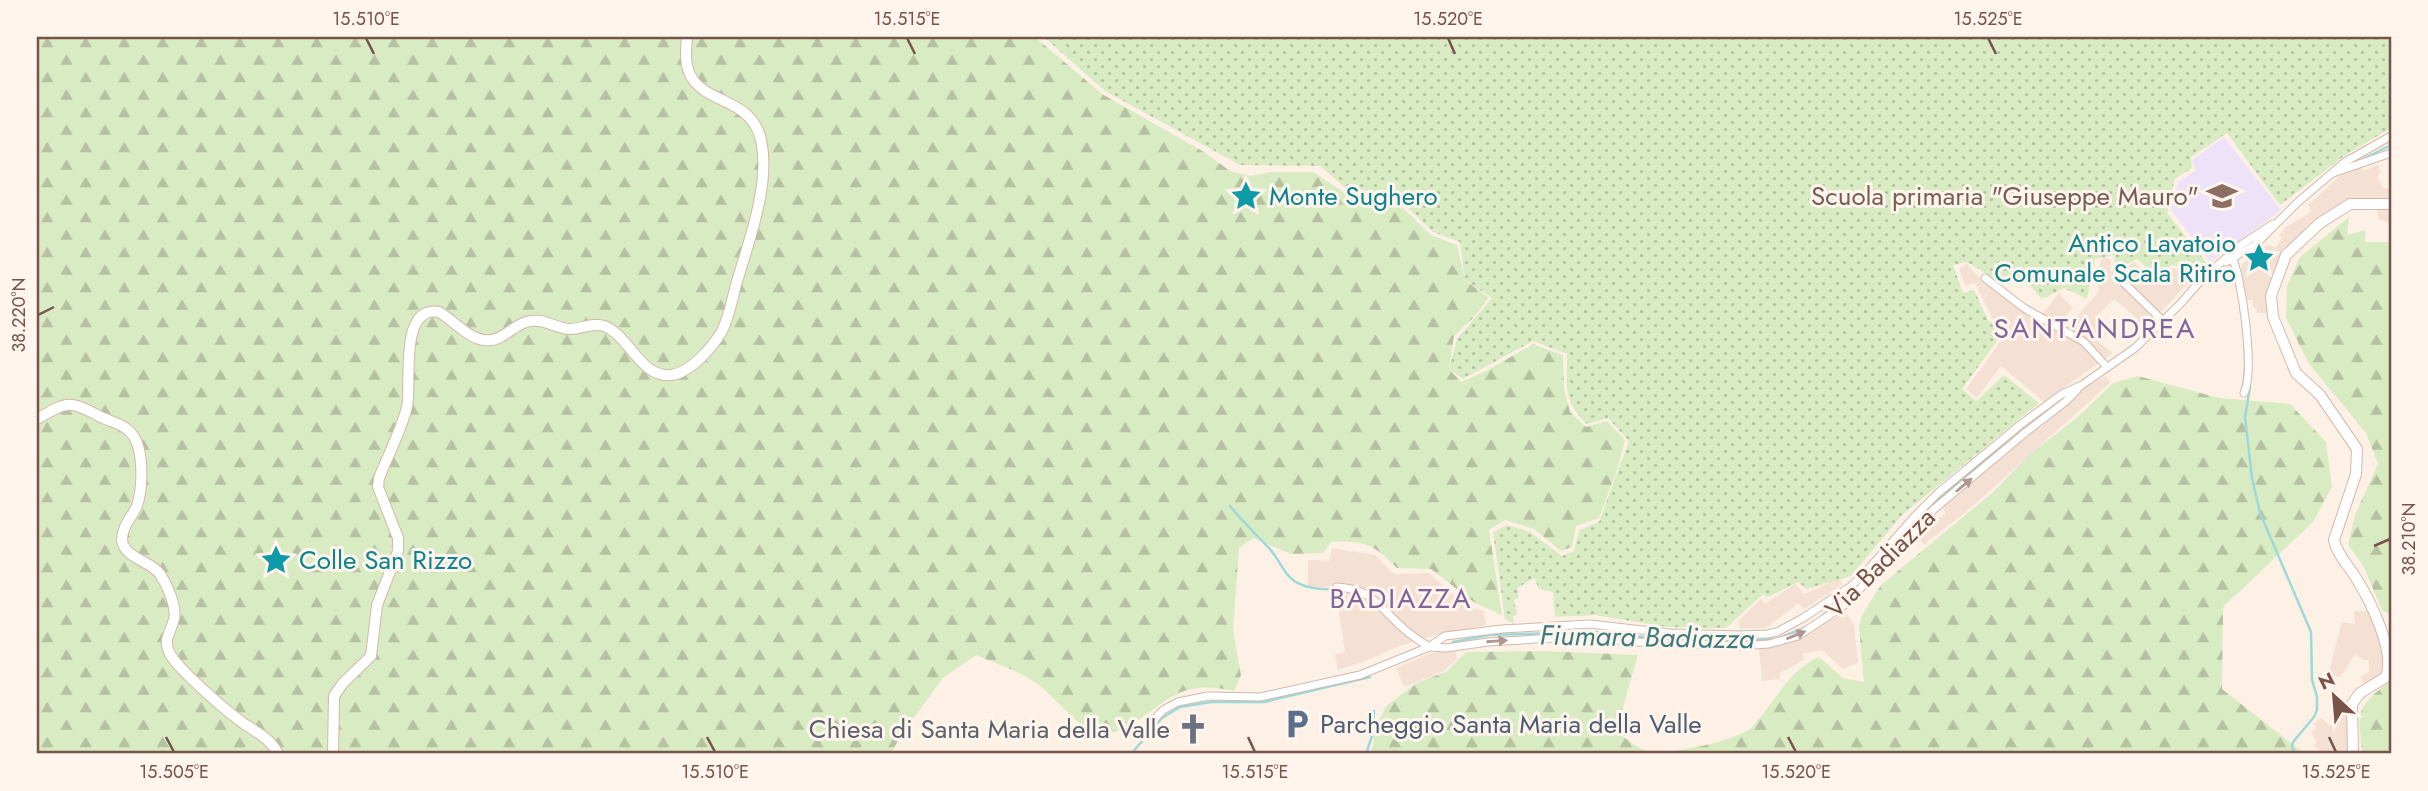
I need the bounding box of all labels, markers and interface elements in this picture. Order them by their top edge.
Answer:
text: 15.510°E [332,6,400,32]
text: 15.515°E [874,6,940,32]
text: 15.520°E [1413,6,1483,32]
text: 15.525°E [1953,6,2023,32]
place label: Monte Sughero [1269,177,1438,215]
place label: Scuola primaria "Giuseppe Mauro" [1811,177,2199,215]
place icon: Monte Sughero [1229,179,1263,213]
school or university icon: Scuola primaria "Giuseppe Mauro" [2205,179,2239,213]
place label: Antico Lavatoio Comunale Scala Ritiro [1994,224,2236,292]
place icon: Antico Lavatoio Comunale Scala Ritiro [2242,241,2276,275]
text: 38.220°N [6,277,32,353]
district label: SANT'ANDREA [1993,308,2197,349]
one-way arrow [1954,477,1972,492]
street label: Via Badiazza [1816,499,1944,627]
text: 38.210°N [2396,503,2422,575]
place label: Colle San Rizzo [299,541,472,579]
place icon: Colle San Rizzo [259,543,293,577]
district label: BADIAZZA [1329,578,1473,619]
water label: Fiumara Badiazza [1539,615,1755,659]
one-way arrow [1785,630,1806,641]
one-way arrow [1486,636,1508,647]
north arrow [2298,662,2368,732]
text: N [2314,666,2339,697]
place label: Parcheggio Santa Maria della Valle [1320,705,1702,743]
parking icon: Parcheggio Santa Maria della Valle [1280,707,1314,741]
place label: Chiesa di Santa Maria della Valle [809,710,1170,748]
church icon: Chiesa di Santa Maria della Valle [1176,712,1210,746]
text: 15.505°E [139,759,209,785]
text: 15.510°E [681,759,749,785]
text: 15.515°E [1222,759,1288,785]
text: 15.520°E [1761,759,1831,785]
text: 15.525°E [2301,759,2371,785]

